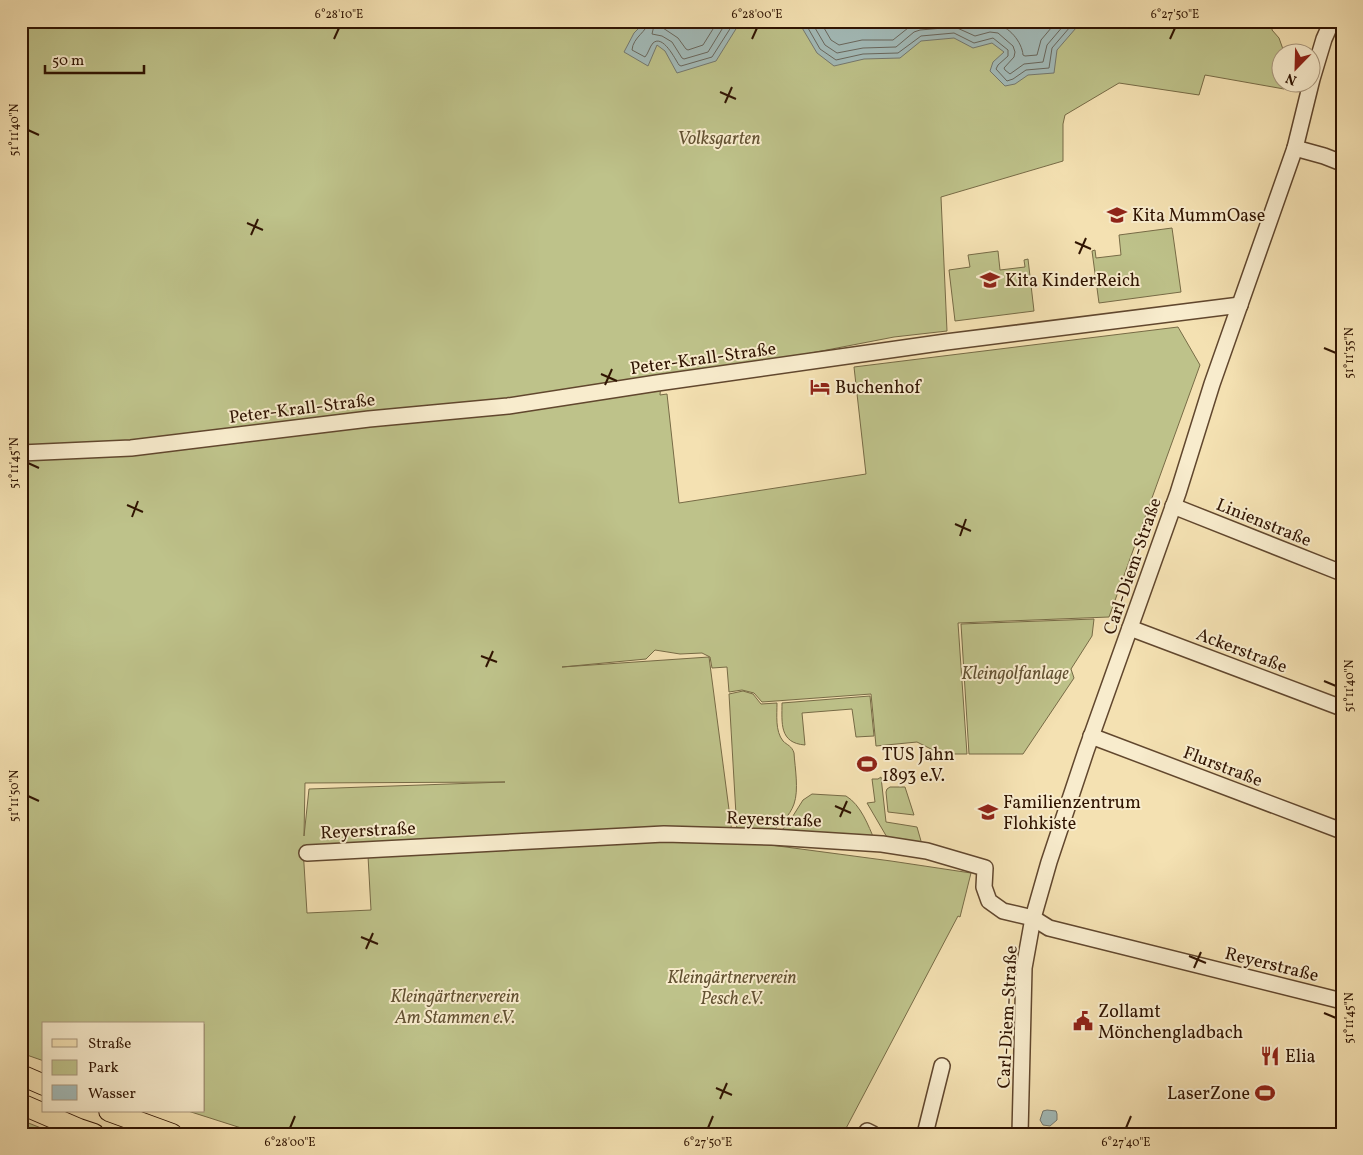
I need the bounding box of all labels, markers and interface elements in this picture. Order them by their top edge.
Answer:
text: 6°28'10"E [315,7,363,23]
text: 6°28'00"E [732,7,782,23]
text: 6°27'50"E [1151,7,1199,23]
scale bar [45,42,144,74]
north arrow [1270,42,1320,92]
text: 50 m [52,51,84,72]
text: N [1283,68,1300,89]
text: 51°11'40"N [7,104,23,156]
park label: Volksgarten [678,127,760,152]
school or university icon: Kita MummOase [1106,204,1128,226]
place label: Kita MummOase [1132,204,1265,229]
school or university icon: Kita KinderReich [979,269,1001,291]
place label: Kita KinderReich [1005,269,1141,294]
text: 51°11'35"N [1342,327,1358,379]
street label: Peter-Krall-Straße [629,337,778,382]
hotel icon: Buchenhof [809,376,831,398]
place label: Buchenhof [835,376,922,401]
street label: Peter-Krall-Straße [228,388,377,431]
text: 51°11'45"N [7,437,23,489]
street label: Linienstraße [1212,493,1315,554]
street label: Carl-Diem-Straße [1098,495,1169,638]
street label: Ackerstraße [1192,623,1290,680]
text: 51°11'40"N [1342,660,1358,712]
park label: Kleingolfanlage [961,662,1069,687]
street label: Flurstraße [1179,741,1266,794]
place label: TUS Jahn 1893 e.V. [882,743,955,789]
sports icon: TUS Jahn 1893 e.V. [856,753,878,775]
text: 51°11'50"N [7,770,23,822]
place label: Familienzentrum Flohkiste [1003,791,1141,837]
school or university icon: Familienzentrum Flohkiste [977,801,999,823]
street label: Reyerstraße [726,806,822,835]
street label: Reyerstraße [320,817,417,846]
street label: Reyerstraße [1222,942,1321,989]
street label: Carl-Diem-Straße [992,945,1025,1089]
park label: Kleingärtnerverein Pesch e.V. [667,966,797,1012]
park label: Kleingärtnerverein Am Stammen e.V. [390,985,520,1031]
text: 51°11'45"N [1342,992,1358,1044]
place label: Zollamt Mönchengladbach [1098,1000,1243,1046]
public building icon: Zollamt Mönchengladbach [1072,1010,1094,1032]
legend [42,1022,205,1112]
text: Straße [88,1034,131,1055]
restaurant icon: Elia [1259,1045,1281,1067]
place label: Elia [1285,1045,1316,1070]
text: Park [88,1058,119,1079]
place label: LaserZone [1167,1082,1250,1107]
sports icon: LaserZone [1254,1082,1276,1104]
text: Wasser [88,1084,136,1105]
text: 6°28'00"E [265,1135,315,1151]
text: 6°27'50"E [684,1135,732,1151]
text: 6°27'40"E [1101,1135,1151,1151]

